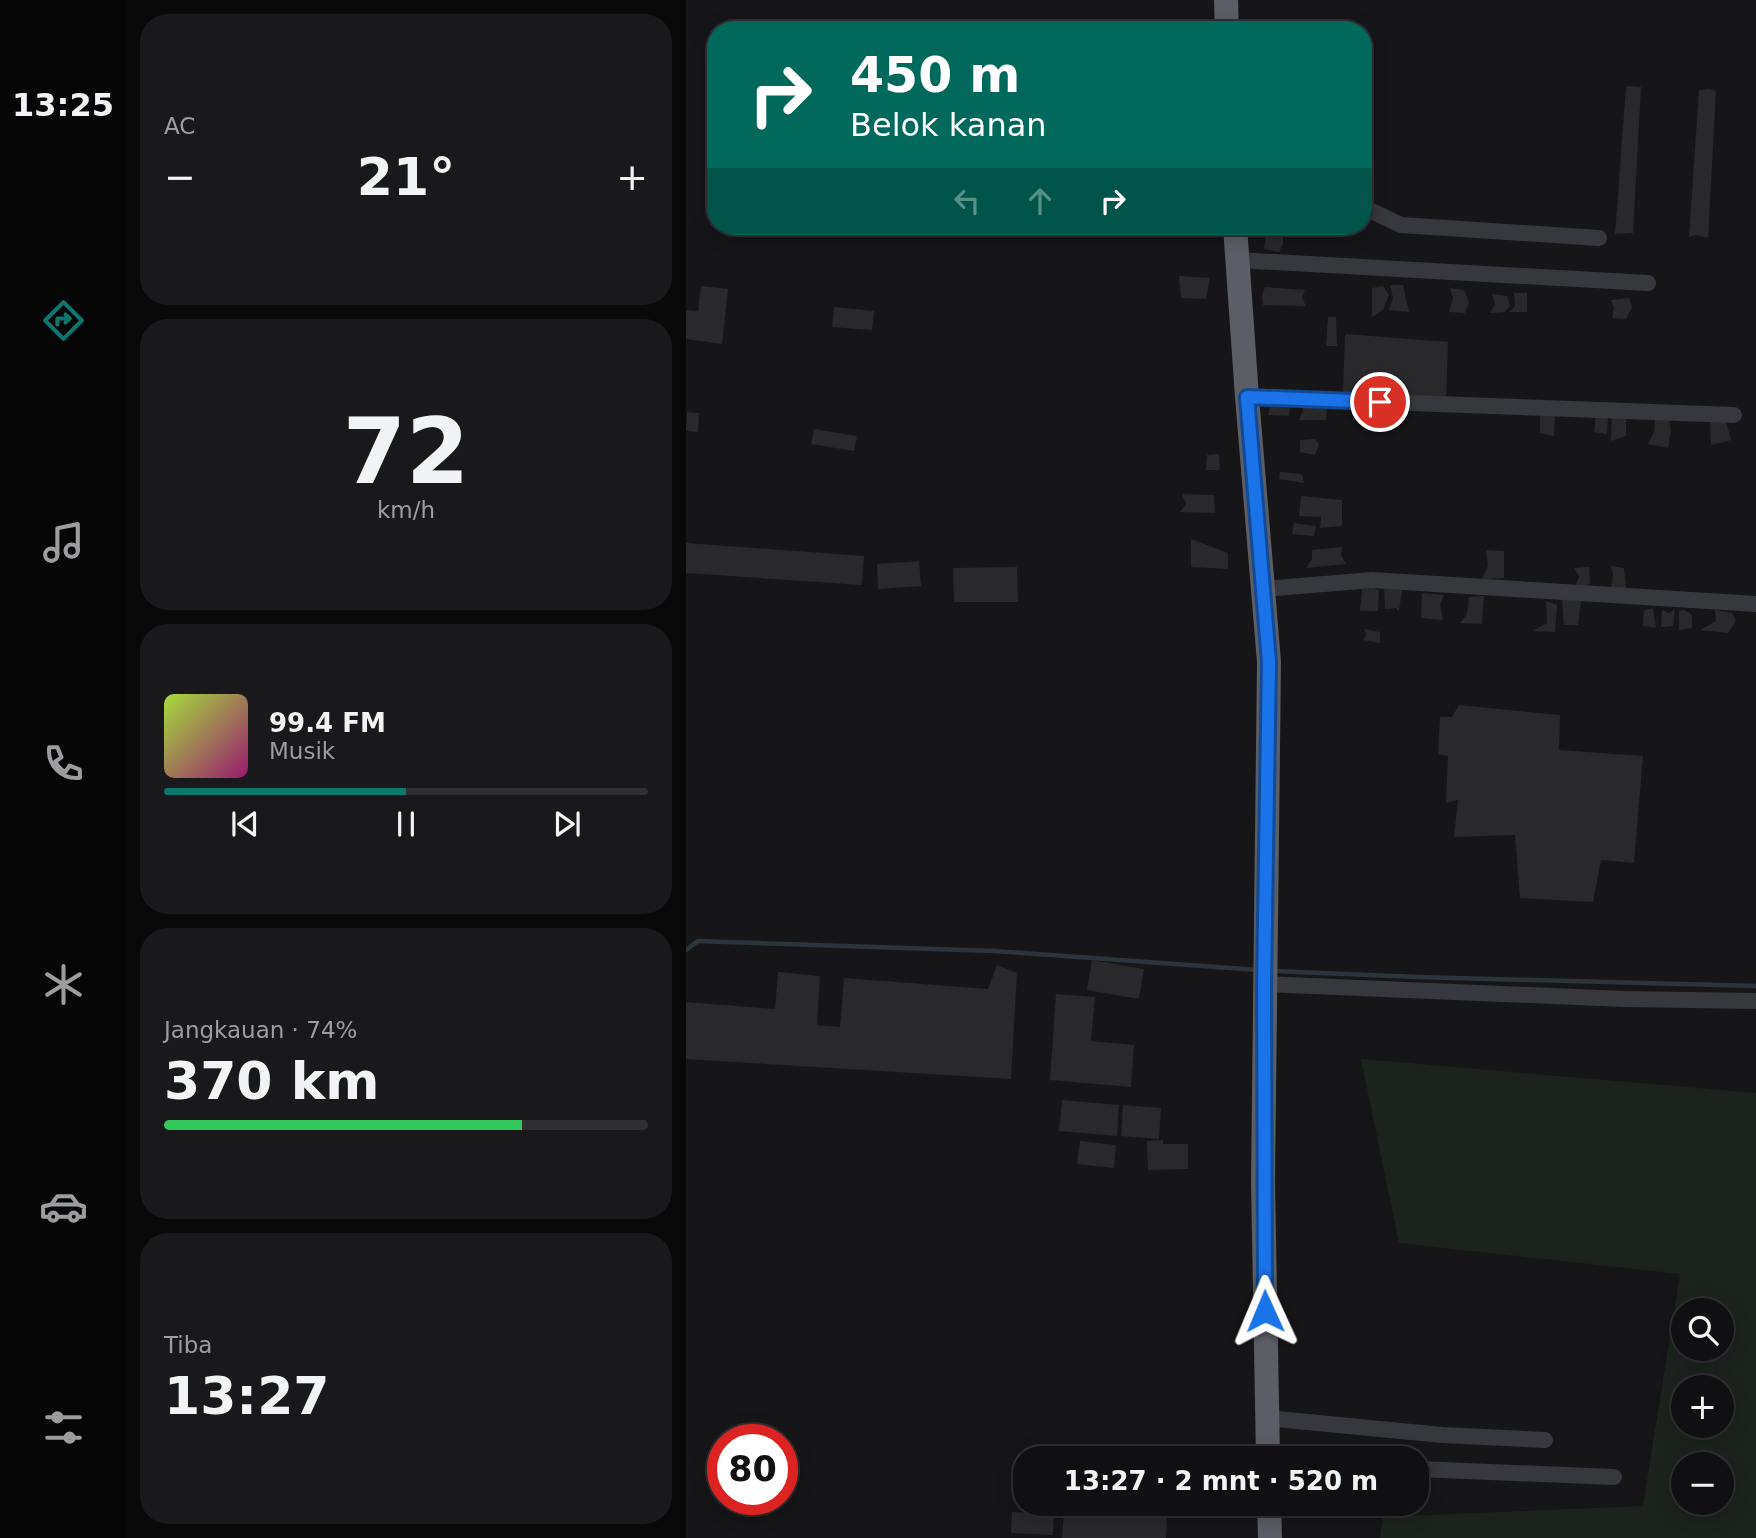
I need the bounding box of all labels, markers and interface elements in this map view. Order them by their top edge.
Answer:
text: 450 m [850,47,1020,104]
icon: right [735,49,826,140]
text: 13:25 [12,86,114,124]
text: Belok kanan [850,106,1047,144]
text: AC [164,113,195,139]
text: 21° [357,147,455,207]
text: − [164,155,196,199]
text: + [616,155,648,199]
icon: left [948,182,986,220]
icon: ahead [1021,182,1059,220]
icon: right [1094,182,1132,220]
icon: directions [39,296,88,345]
pin [1350,372,1410,432]
icon: arrive [1361,383,1399,421]
text: 72 [343,399,469,504]
text: km/h [377,497,435,523]
icon: music [39,518,88,567]
text: 99.4 FM [269,708,386,738]
text: Musik [269,738,335,764]
icon: phone [39,739,88,788]
icon: previous [226,805,264,843]
icon: pause [387,805,425,843]
icon: next [548,805,586,843]
icon: climate [39,960,88,1009]
text: Jangkauan · 74% [164,1017,357,1043]
text: 370 km [164,1051,379,1111]
icon: car [39,1182,88,1231]
position arrow [1228,1274,1302,1348]
map controls [1671,1298,1734,1515]
button: search [1671,1298,1734,1361]
text: Tiba [164,1332,212,1358]
text: 13:27 [164,1366,330,1426]
button: + [1671,1375,1734,1438]
icon: filters [39,1403,88,1452]
speed limit sign: 80 [707,1424,798,1515]
button: − [1671,1452,1734,1515]
text: 13:27 · 2 mnt · 520 m [1064,1466,1378,1496]

